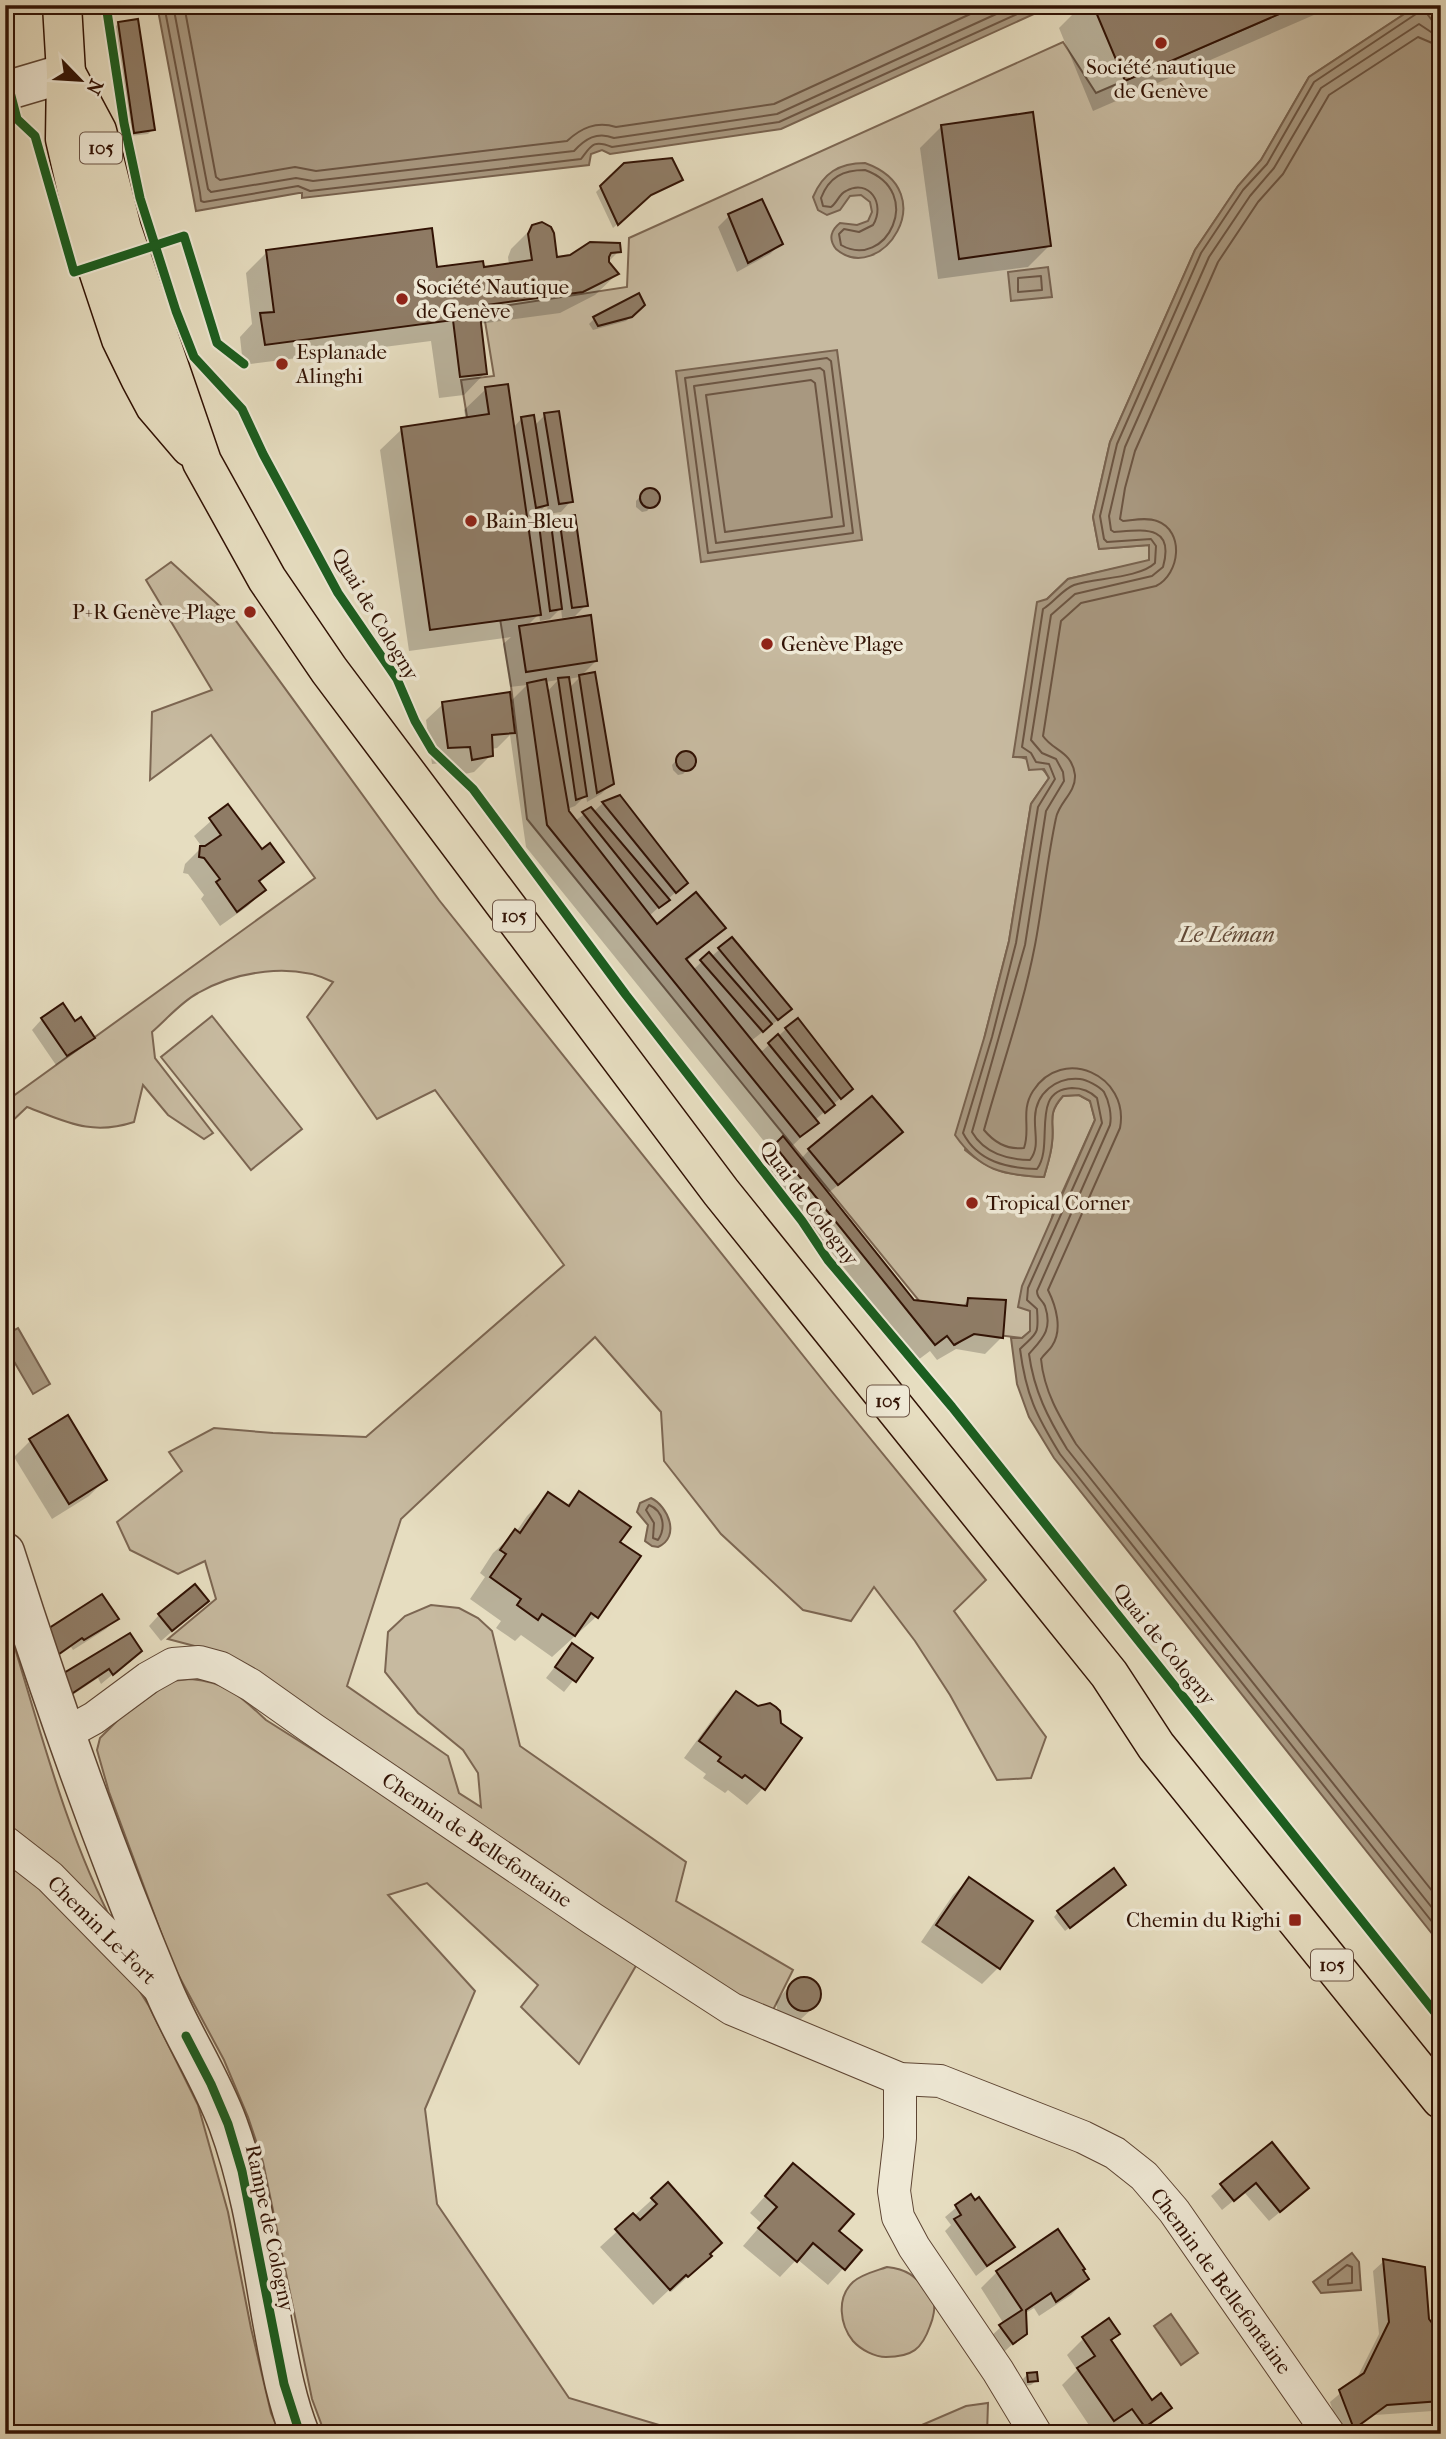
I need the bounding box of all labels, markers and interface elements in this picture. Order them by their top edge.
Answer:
marker: Société nautique de Genève [1153,35,1169,51]
north arrow [46,46,116,116]
place label: Société nautique de Genève [1086,55,1236,103]
text: N [81,76,108,98]
road number: 105 [80,132,122,164]
place label: Société Nautique de Genève [416,275,569,323]
marker: Société Nautique de Genève [394,291,410,307]
place label: Esplanade Alinghi [295,340,387,388]
marker: Esplanade Alinghi [274,356,290,372]
place label: Bain-Bleu [485,509,574,533]
marker: Bain-Bleu [463,513,479,529]
street label: Quai de Cologny [326,544,424,685]
place label: P+R Genève-Plage [72,600,236,624]
marker: P+R Genève-Plage [242,604,258,620]
place label: Genève Plage [781,632,903,656]
marker: Genève Plage [759,636,775,652]
road number: 105 [493,900,535,932]
water label: Le Léman [1177,921,1275,948]
street label: Quai de Cologny [754,1136,864,1271]
place label: Tropical Corner [986,1191,1130,1215]
marker: Tropical Corner [964,1195,980,1211]
road number: 105 [867,1386,909,1416]
street label: Quai de Cologny [1108,1578,1221,1710]
street label: Chemin de Bellefontaine [378,1768,576,1912]
street label: Chemin Le-Fort [43,1871,162,1990]
place label: Chemin du Righi [1126,1908,1281,1932]
marker: Chemin du Righi [1287,1912,1303,1928]
road number: 105 [1311,1950,1353,1980]
street label: Rampe de Cologny [241,2142,300,2315]
street label: Chemin de Bellefontaine [1146,2183,1296,2379]

